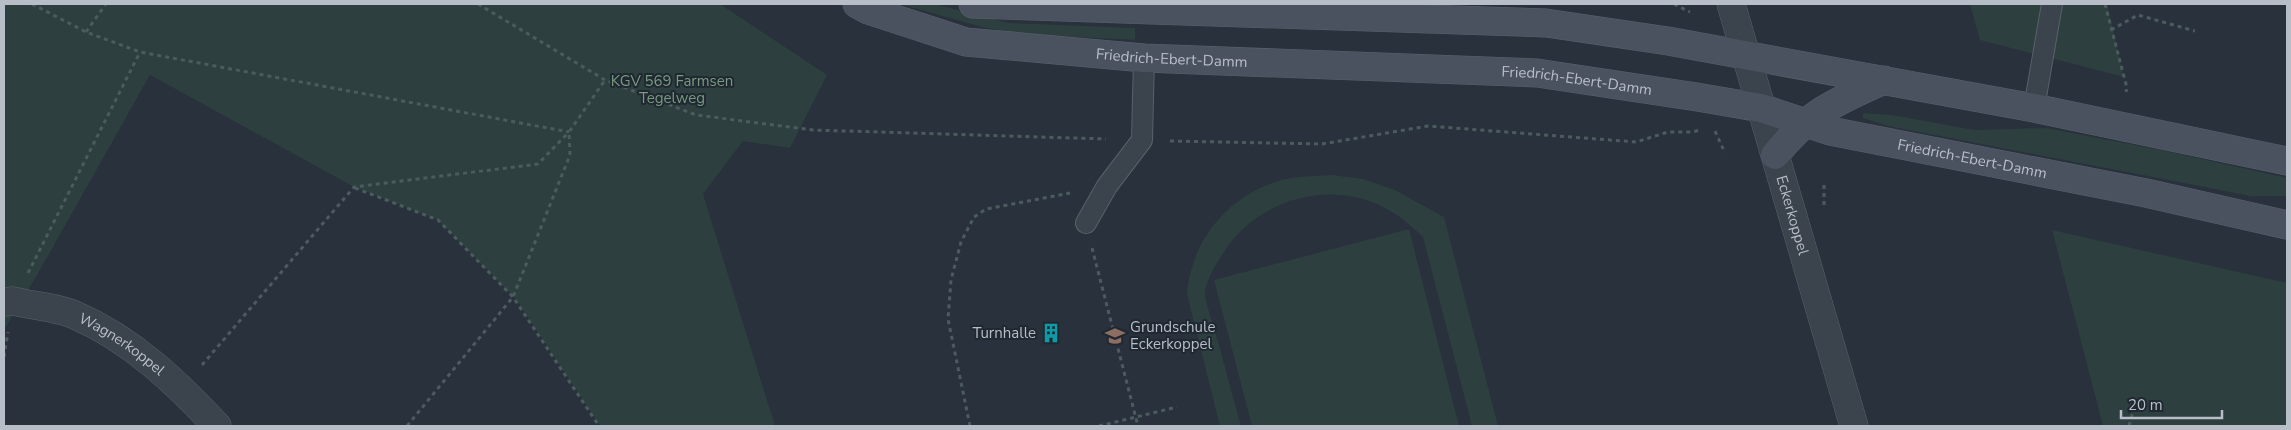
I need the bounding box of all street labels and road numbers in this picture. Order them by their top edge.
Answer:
street label: Friedrich-Ebert-Damm [1095,44,1248,72]
street label: Friedrich-Ebert-Damm [1501,62,1654,100]
street label: Friedrich-Ebert-Damm [1896,134,2049,183]
street label: Eckerkoppel [1772,173,1814,258]
street label: Wagnerkoppel [76,308,170,380]

